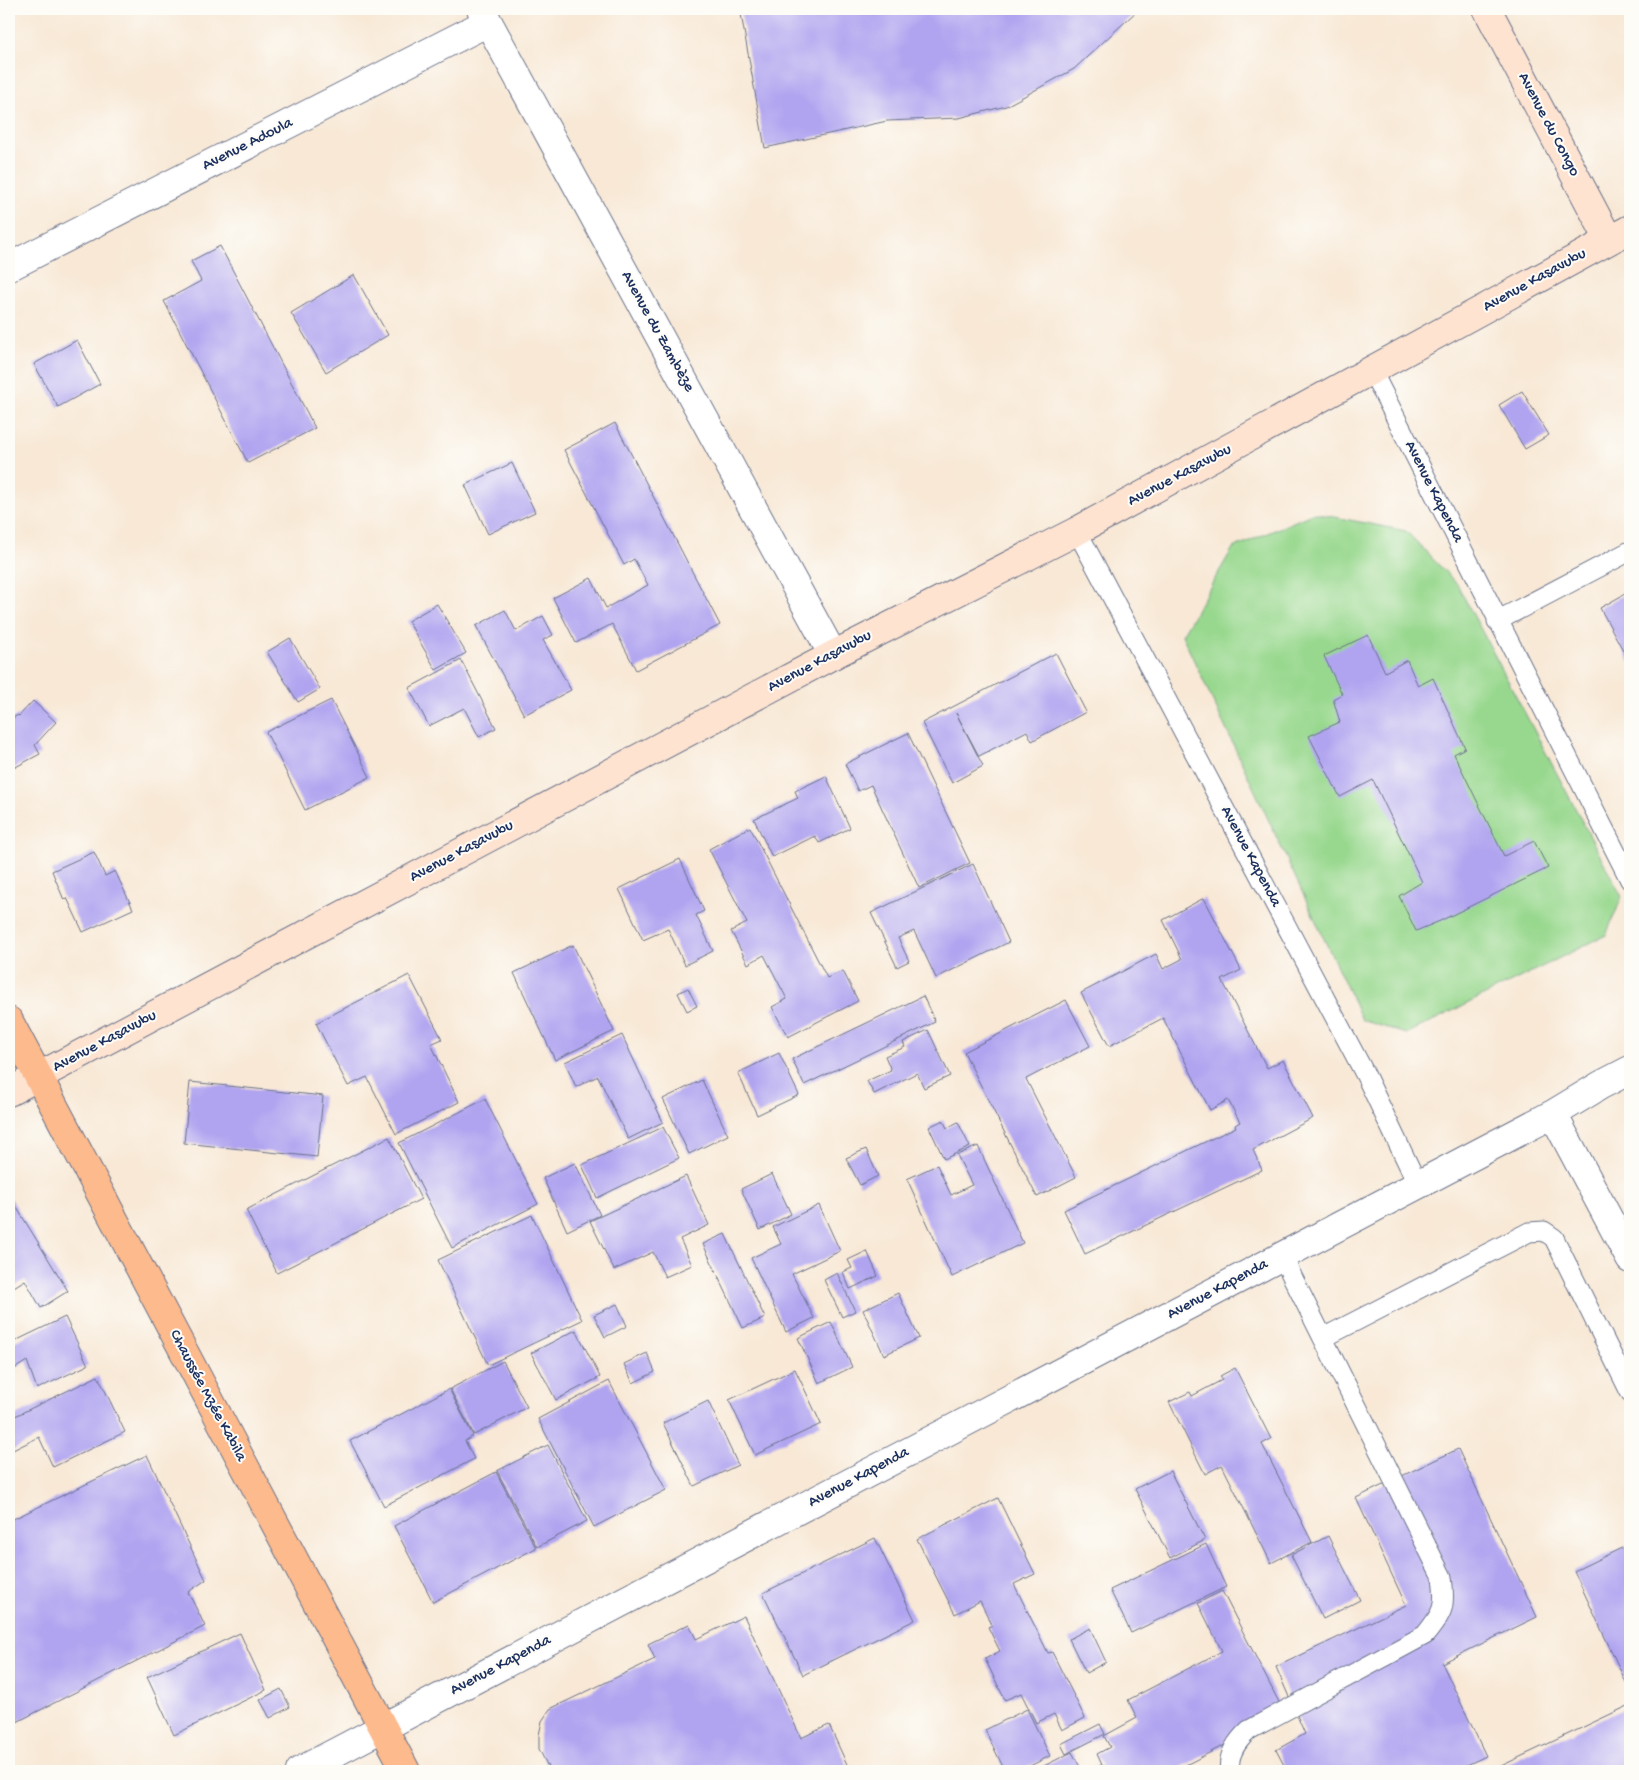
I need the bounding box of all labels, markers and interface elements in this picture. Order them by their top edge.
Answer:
street label: Avenue du Congo [1513,70,1583,180]
street label: Avenue Adoula [200,114,297,176]
street label: Avenue Kasavubu [1480,245,1590,317]
street label: Avenue du Zambèze [616,268,698,396]
street label: Avenue Kapenda [1399,438,1467,547]
street label: Avenue Kasavubu [1125,440,1236,511]
street label: Avenue Kasavubu [765,626,876,697]
street label: Avenue Kapenda [1215,803,1285,912]
street label: Avenue Kasavubu [407,816,518,887]
street label: Avenue Kasavubu [50,1006,161,1077]
street label: Avenue Kapenda [1164,1255,1273,1325]
street label: Chaussée Mzée Kabila [164,1327,250,1466]
street label: Avenue Kapenda [805,1443,914,1513]
street label: Avenue Kapenda [447,1631,556,1701]

